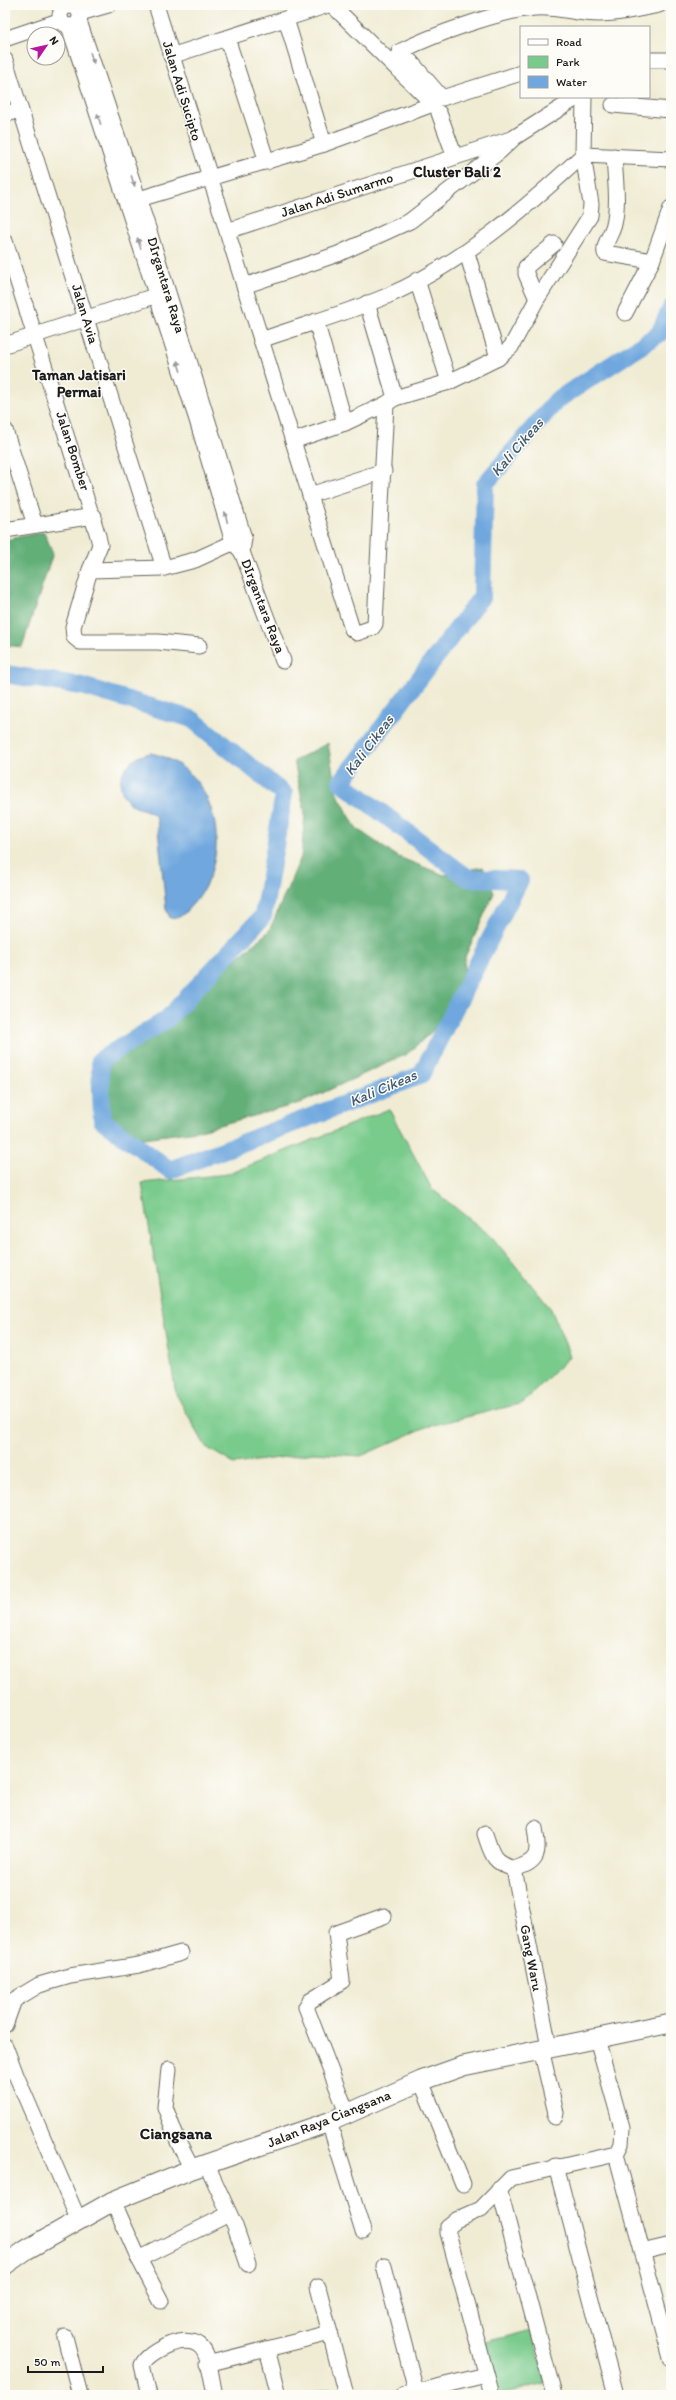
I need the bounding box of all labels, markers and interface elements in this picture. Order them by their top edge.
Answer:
north arrow [26,26,66,66]
legend [520,26,650,98]
text: N [46,34,61,47]
text: Road [556,35,582,49]
street label: Jalan Adi Sucipto [159,39,205,143]
one-way arrow [89,52,95,64]
text: Park [556,55,580,69]
text: Water [556,75,587,89]
one-way arrow [95,113,101,125]
district label: Cluster Bali 2 [413,163,501,181]
street label: Jalan Adi Sumarmo [279,169,395,221]
one-way arrow [130,175,136,187]
street label: DIrgantara Raya [143,235,189,335]
one-way arrow [136,236,142,248]
street label: Jalan Avia [68,282,102,347]
one-way arrow [176,360,182,372]
district label: Taman Jatisari Permai [31,366,126,401]
street label: Jalan Bomber [52,409,94,493]
water label: Kali Cikeas [487,413,548,480]
one-way arrow [223,511,229,523]
street label: DIrgantara Raya [237,557,289,656]
water label: Kali Cikeas [340,710,398,779]
water label: Kali Cikeas [347,1065,420,1110]
street label: Gang Waru [516,1923,546,1993]
street label: Jalan Raya Ciangsana [265,2086,393,2152]
district label: Ciangsana [140,2124,213,2144]
scale bar [28,2348,103,2374]
text: 50 m [34,2355,60,2369]

